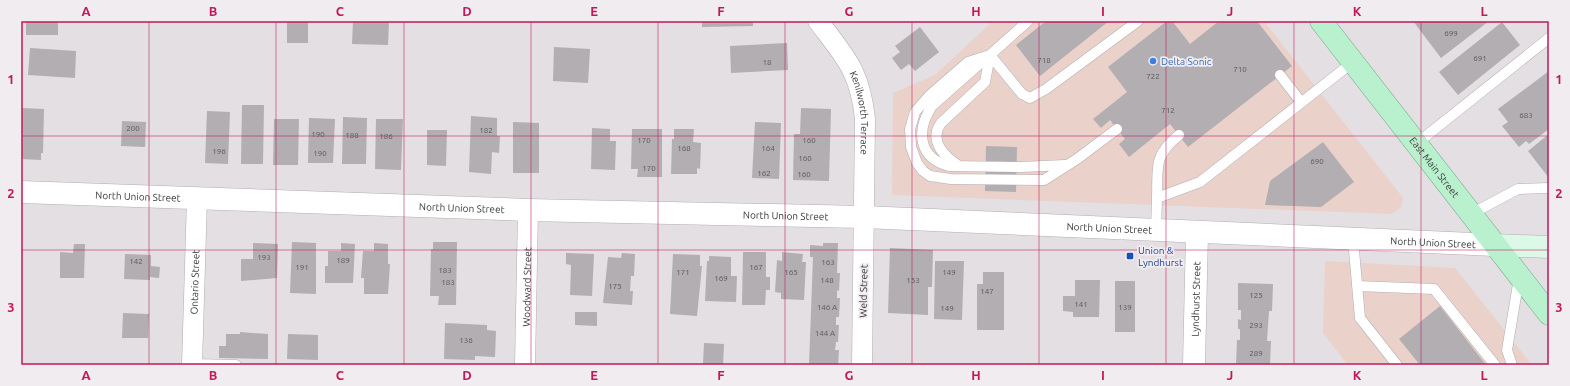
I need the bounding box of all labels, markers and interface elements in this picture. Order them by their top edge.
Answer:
text: A [81,4,91,18]
text: B [209,4,218,18]
text: C [336,4,345,18]
text: D [462,4,472,18]
text: E [590,4,598,18]
text: F [717,4,725,18]
text: G [845,4,854,18]
text: H [971,4,981,18]
text: I [1101,4,1105,18]
text: J [1227,4,1233,18]
text: K [1353,4,1362,18]
text: L [1480,4,1488,18]
house number: 699 [1444,29,1458,38]
house number: 691 [1473,54,1487,63]
house number: 718 [1037,56,1051,65]
marker: Delta Sonic [1148,56,1158,66]
place label: Delta Sonic [1161,56,1212,67]
house number: 18 [762,58,772,67]
house number: 710 [1233,65,1247,74]
street label: Kenilworth Terrace [848,69,870,155]
text: 1 [7,72,15,86]
house number: 722 [1146,72,1160,81]
text: 1 [1555,72,1563,86]
house number: 712 [1161,106,1175,115]
house number: 683 [1519,111,1533,120]
house number: 200 [126,124,140,133]
house number: 182 [479,126,493,135]
house number: 190 [311,130,325,139]
house number: 188 [345,131,359,140]
house number: 186 [379,132,393,141]
street label: East Main Street [1407,135,1461,200]
house number: 170 [637,136,651,145]
house number: 160 [802,136,816,145]
house number: 168 [677,144,691,153]
house number: 164 [761,144,775,153]
house number: 196 [212,147,226,156]
house number: 190 [313,149,327,158]
house number: 160 [798,154,812,163]
house number: 690 [1310,157,1324,166]
house number: 170 [642,164,656,173]
house number: 162 [757,169,771,178]
house number: 160 [797,170,811,179]
text: 2 [7,186,15,200]
text: 2 [1555,186,1563,200]
street label: North Union Street [95,190,181,204]
street label: North Union Street [419,201,505,215]
street label: North Union Street [743,209,829,222]
street label: North Union Street [1066,221,1152,236]
street label: North Union Street [1390,235,1476,250]
place label: Union & Lyndhurst [1138,245,1183,268]
street label: Woodward Street [521,247,533,327]
street label: Ontario Street [189,249,201,315]
marker: Union & Lyndhurst [1125,251,1135,261]
house number: 193 [257,253,271,262]
house number: 189 [336,256,350,265]
house number: 142 [129,257,143,266]
house number: 163 [821,258,835,267]
street label: Lyndhurst Street [1190,261,1202,337]
house number: 191 [295,263,309,272]
house number: 167 [749,263,763,272]
street label: Weld Street [858,264,869,318]
house number: 183 [438,266,452,275]
house number: 171 [676,268,690,277]
house number: 165 [784,268,798,277]
house number: 149 [942,268,956,277]
house number: 169 [714,274,728,283]
house number: 148 [820,276,834,285]
house number: 153 [906,276,920,285]
house number: 183 [441,278,455,287]
house number: 175 [608,282,622,291]
house number: 147 [980,287,994,296]
house number: 125 [1249,291,1263,300]
text: 3 [7,300,15,314]
house number: 141 [1074,300,1088,309]
text: 3 [1555,300,1563,314]
house number: 146 A [817,303,838,312]
house number: 139 [1118,303,1132,312]
house number: 149 [940,304,954,313]
house number: 293 [1249,321,1263,330]
house number: 144 A [815,329,836,338]
house number: 136 [459,336,473,345]
house number: 289 [1249,349,1263,358]
text: A [81,368,91,382]
text: B [209,368,218,382]
text: C [336,368,345,382]
text: D [462,368,472,382]
text: E [590,368,598,382]
text: F [717,368,725,382]
text: G [845,368,854,382]
text: H [971,368,981,382]
text: I [1101,368,1105,382]
text: J [1227,368,1233,382]
text: K [1353,368,1362,382]
text: L [1480,368,1488,382]

